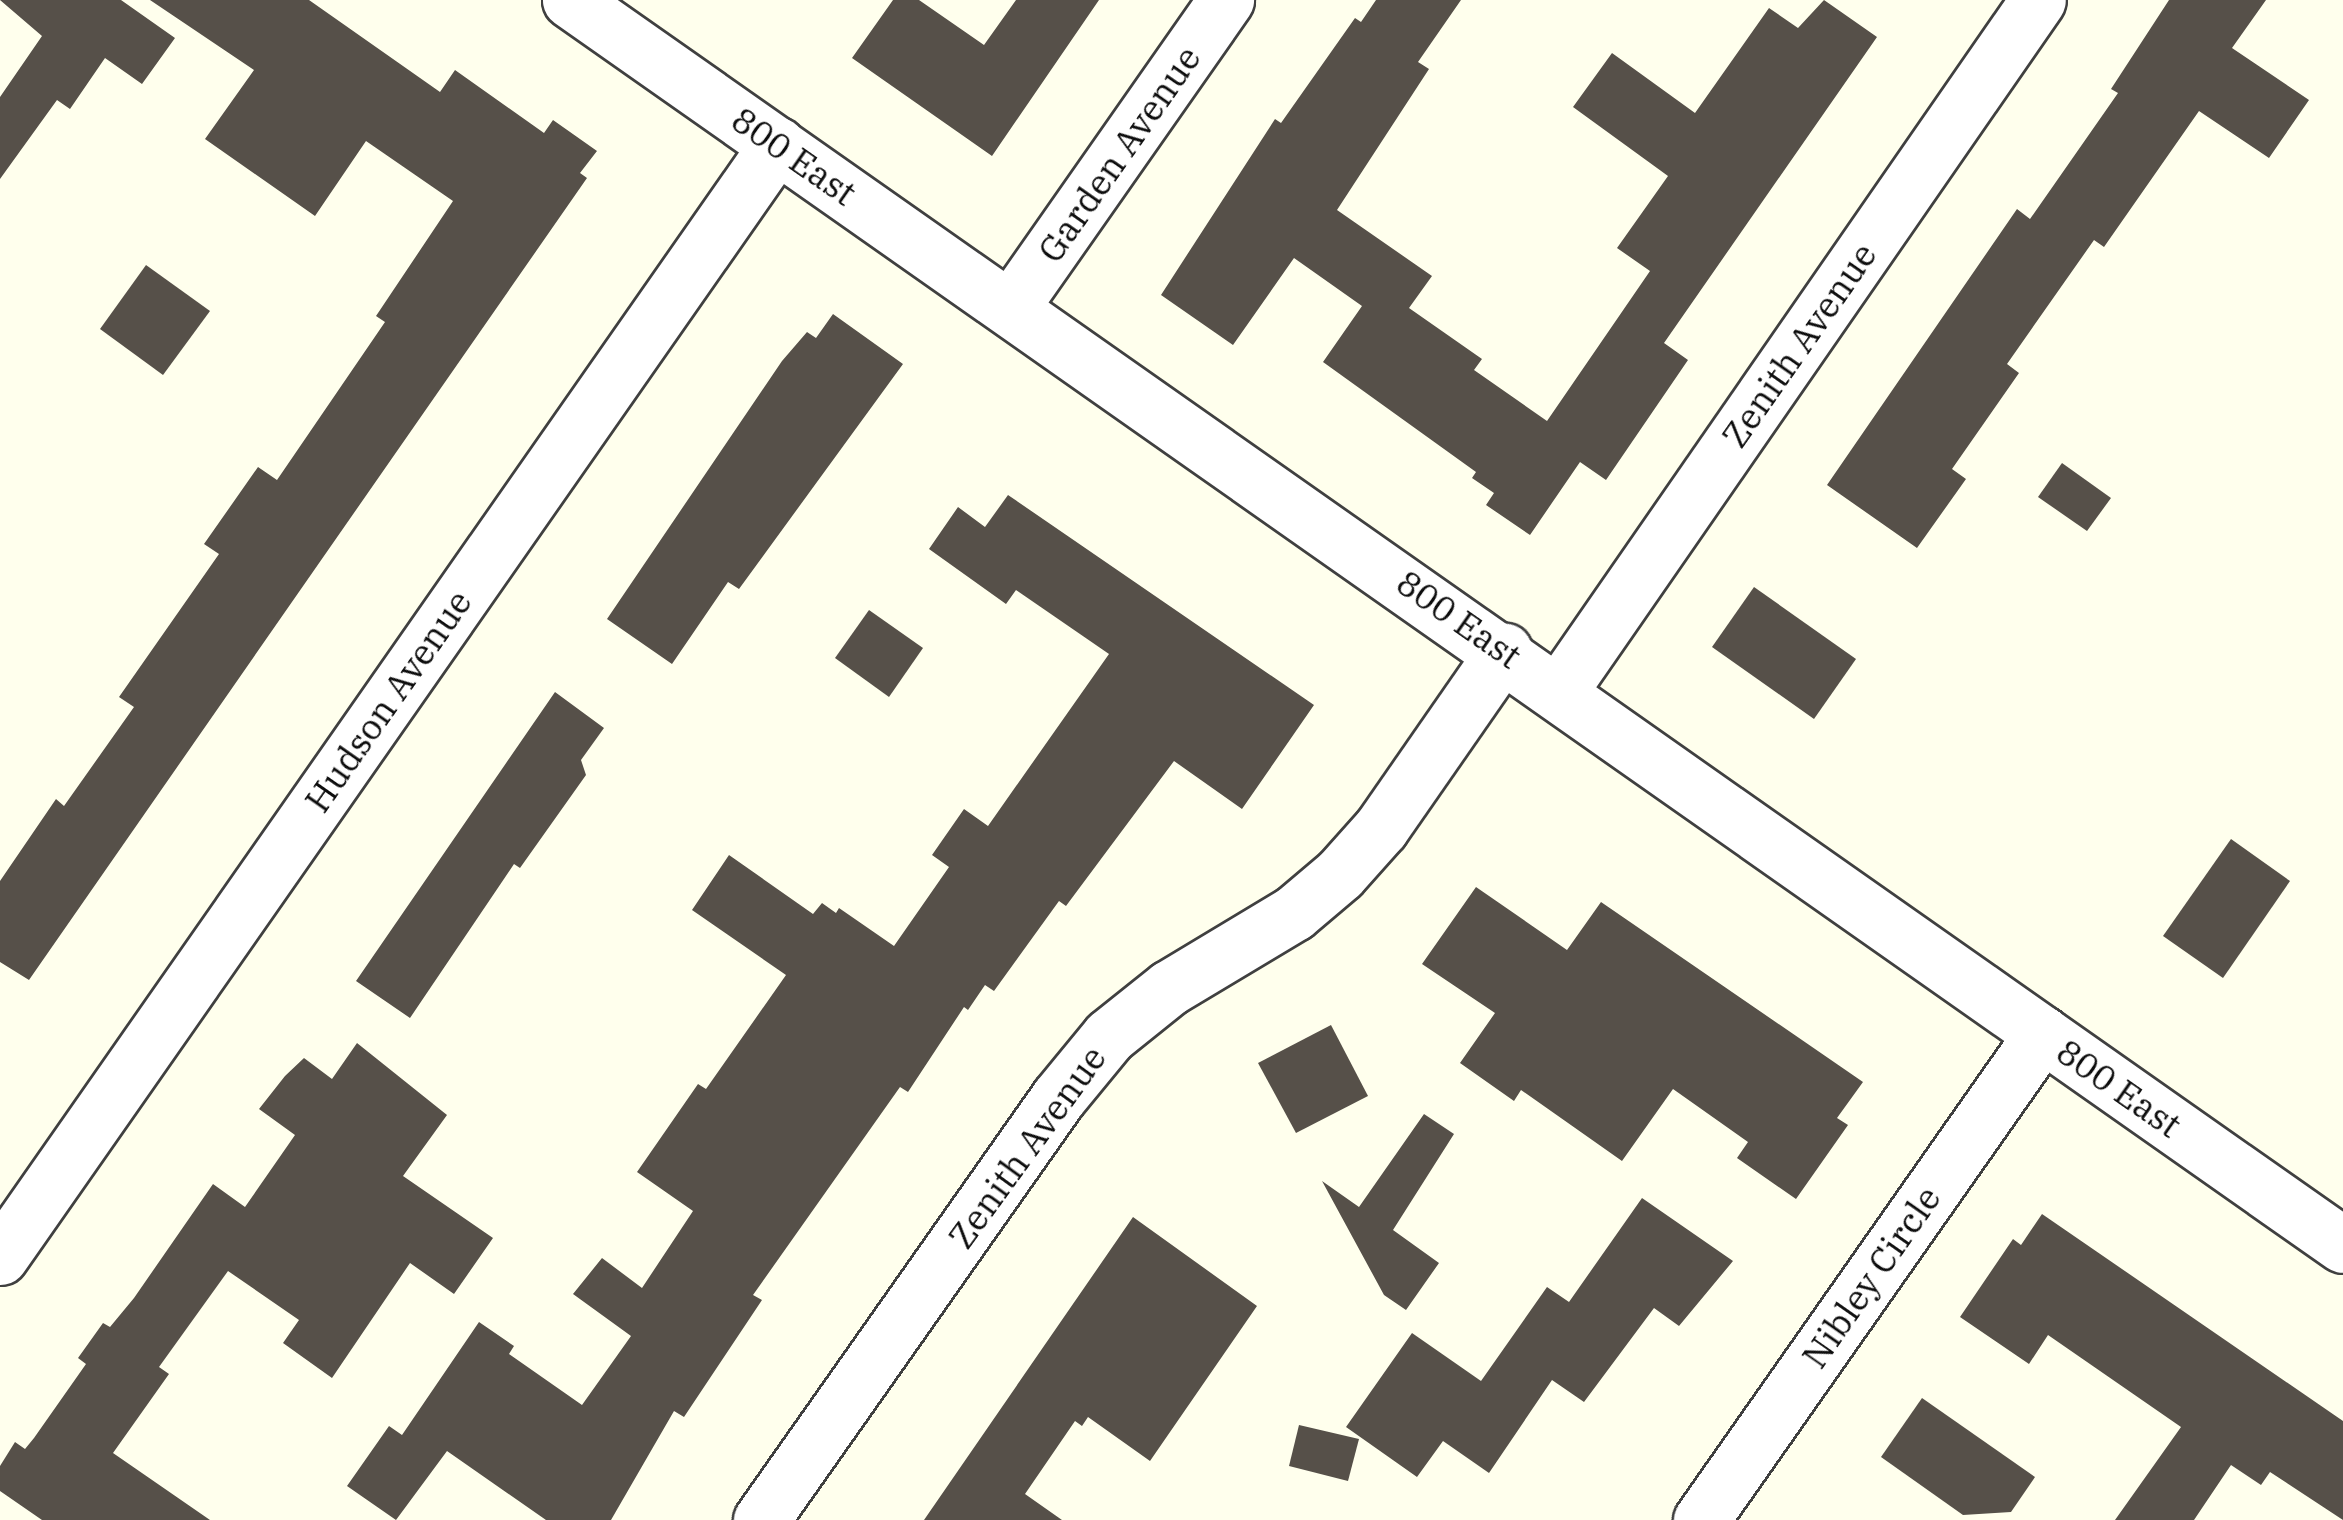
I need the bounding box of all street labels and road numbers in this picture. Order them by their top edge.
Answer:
street label: Garden Avenue [1029,38,1209,270]
street label: 800 East [724,98,864,214]
street label: Zenith Avenue [1713,235,1885,455]
street label: 800 East [1389,561,1529,677]
street label: Hudson Avenue [296,582,480,820]
street label: 800 East [2049,1030,2189,1146]
street label: Zenith Avenue [940,1038,1114,1256]
street label: Nibley Circle [1793,1178,1949,1376]

